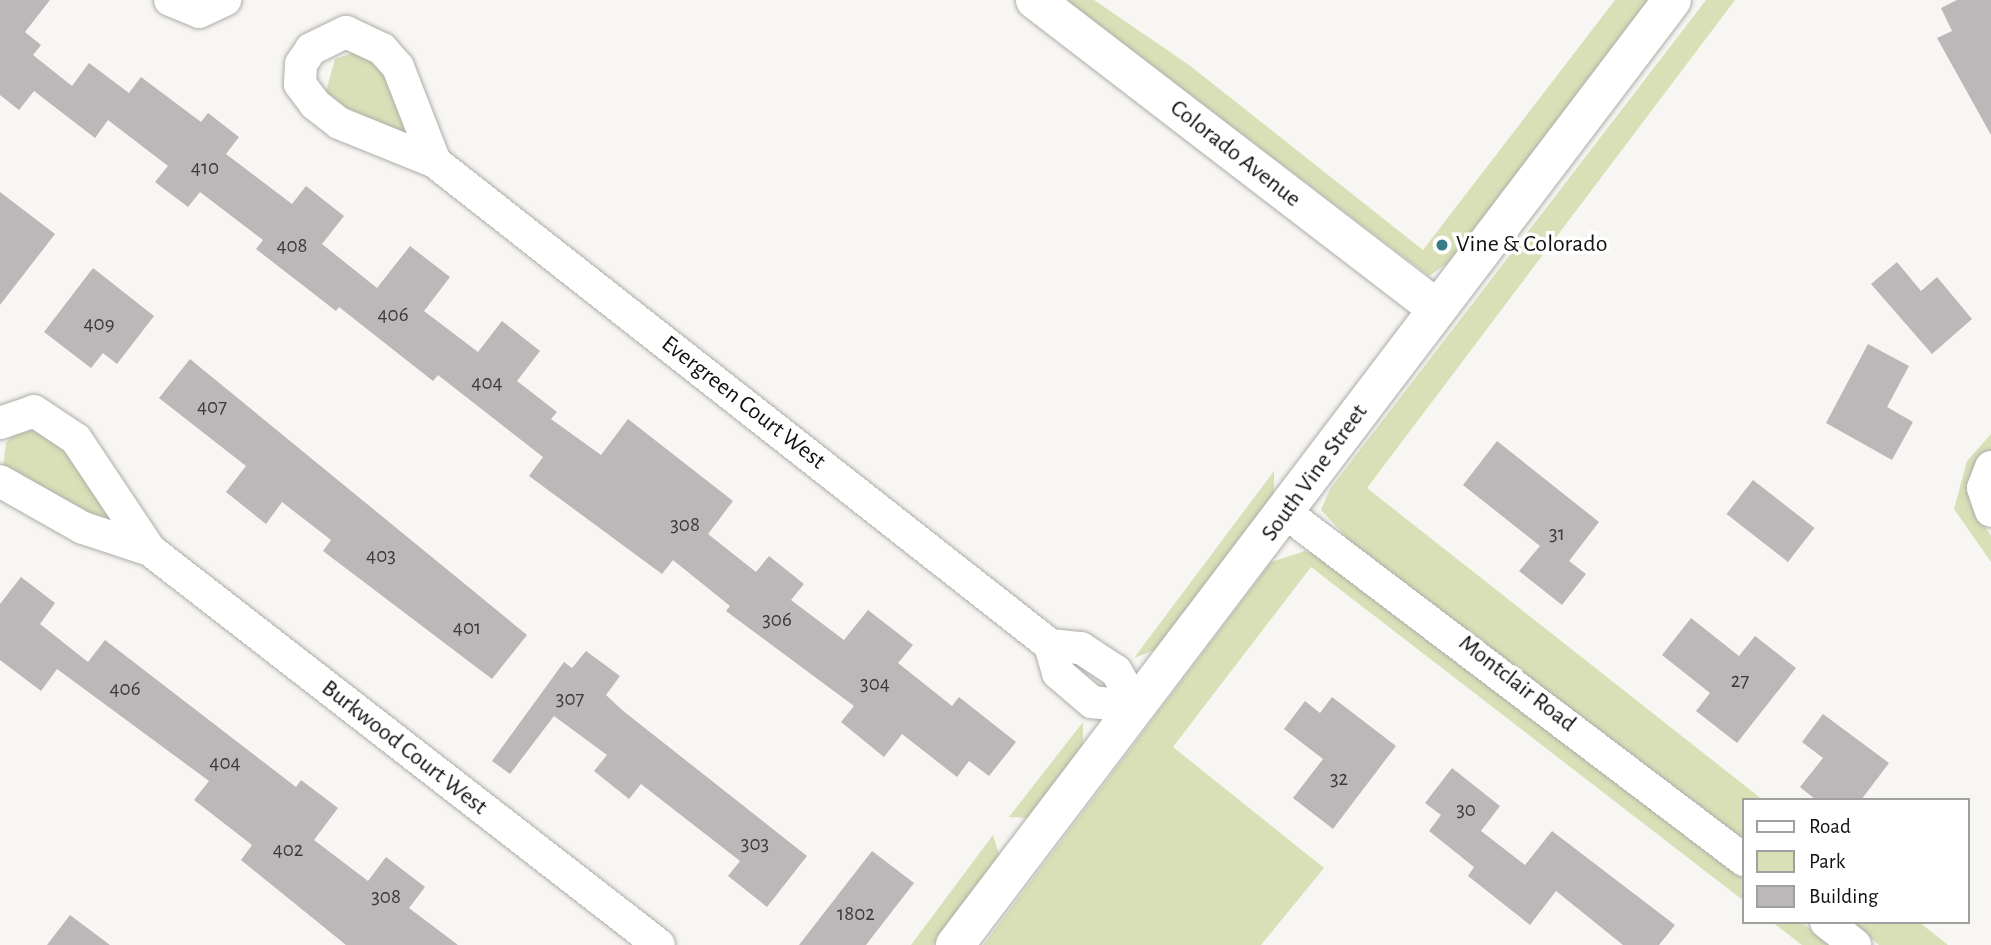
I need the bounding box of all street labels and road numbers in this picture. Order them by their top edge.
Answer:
street label: Colorado Avenue [1164,94,1306,214]
street label: Evergreen Court West [655,330,831,476]
street label: South Vine Street [1256,399,1374,547]
street label: Montclair Road [1452,629,1582,739]
street label: Burkwood Court West [315,674,493,822]

